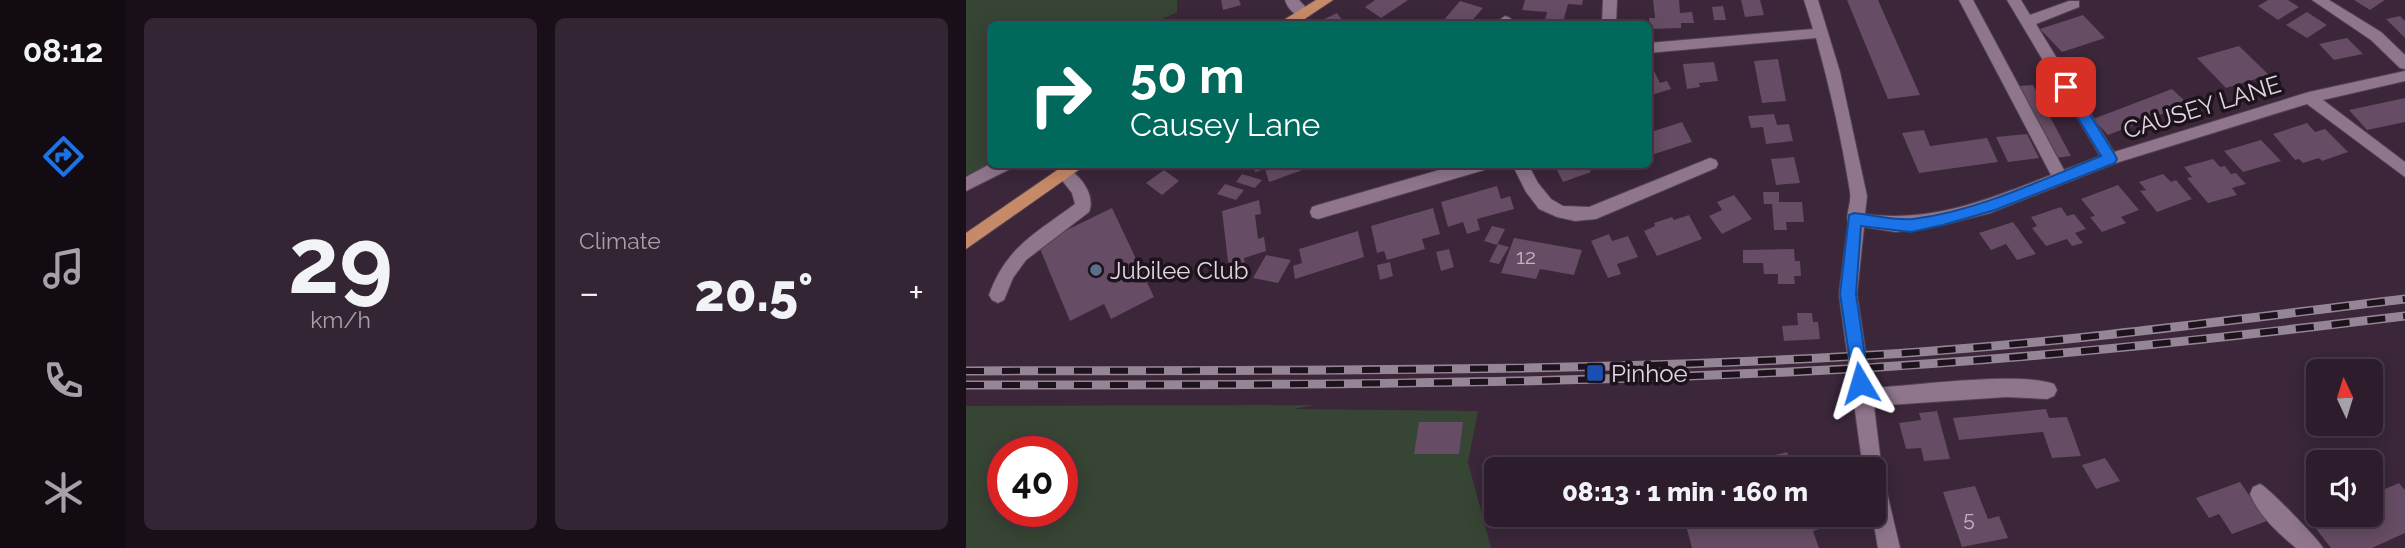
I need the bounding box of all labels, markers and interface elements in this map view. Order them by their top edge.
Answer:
text: 08:12 [23,32,103,69]
text: 50 m [1130,47,1245,104]
icon: right [1015,49,1106,140]
pin [2036,57,2096,117]
icon: arrive [2047,68,2085,106]
street label: CAUSEY LANE [2120,69,2284,145]
text: Causey Lane [1130,106,1320,143]
icon: directions [39,132,88,181]
text: 29 [288,207,393,314]
text: Climate [579,227,661,254]
icon: music [39,244,88,293]
house number: 12 [1516,244,1536,269]
place label: Jubilee Club [1110,256,1249,285]
text: 20.5° [694,262,813,323]
marker: Jubilee Club [1088,262,1104,278]
text: − [579,270,599,315]
text: + [908,270,924,315]
text: km/h [310,306,371,333]
position arrow [1823,346,1897,420]
icon: phone [39,356,88,405]
place label: Pinhoe [1611,359,1688,388]
north arrow [2306,359,2384,436]
map controls [2306,359,2383,527]
marker: Pinhoe [1585,363,1605,383]
speed limit sign: 40 [987,436,1078,527]
button: sound [2306,450,2383,527]
icon: climate [39,468,88,517]
text: 08:13 · 1 min · 160 m [1562,477,1808,507]
house number: 5 [1963,506,1975,531]

